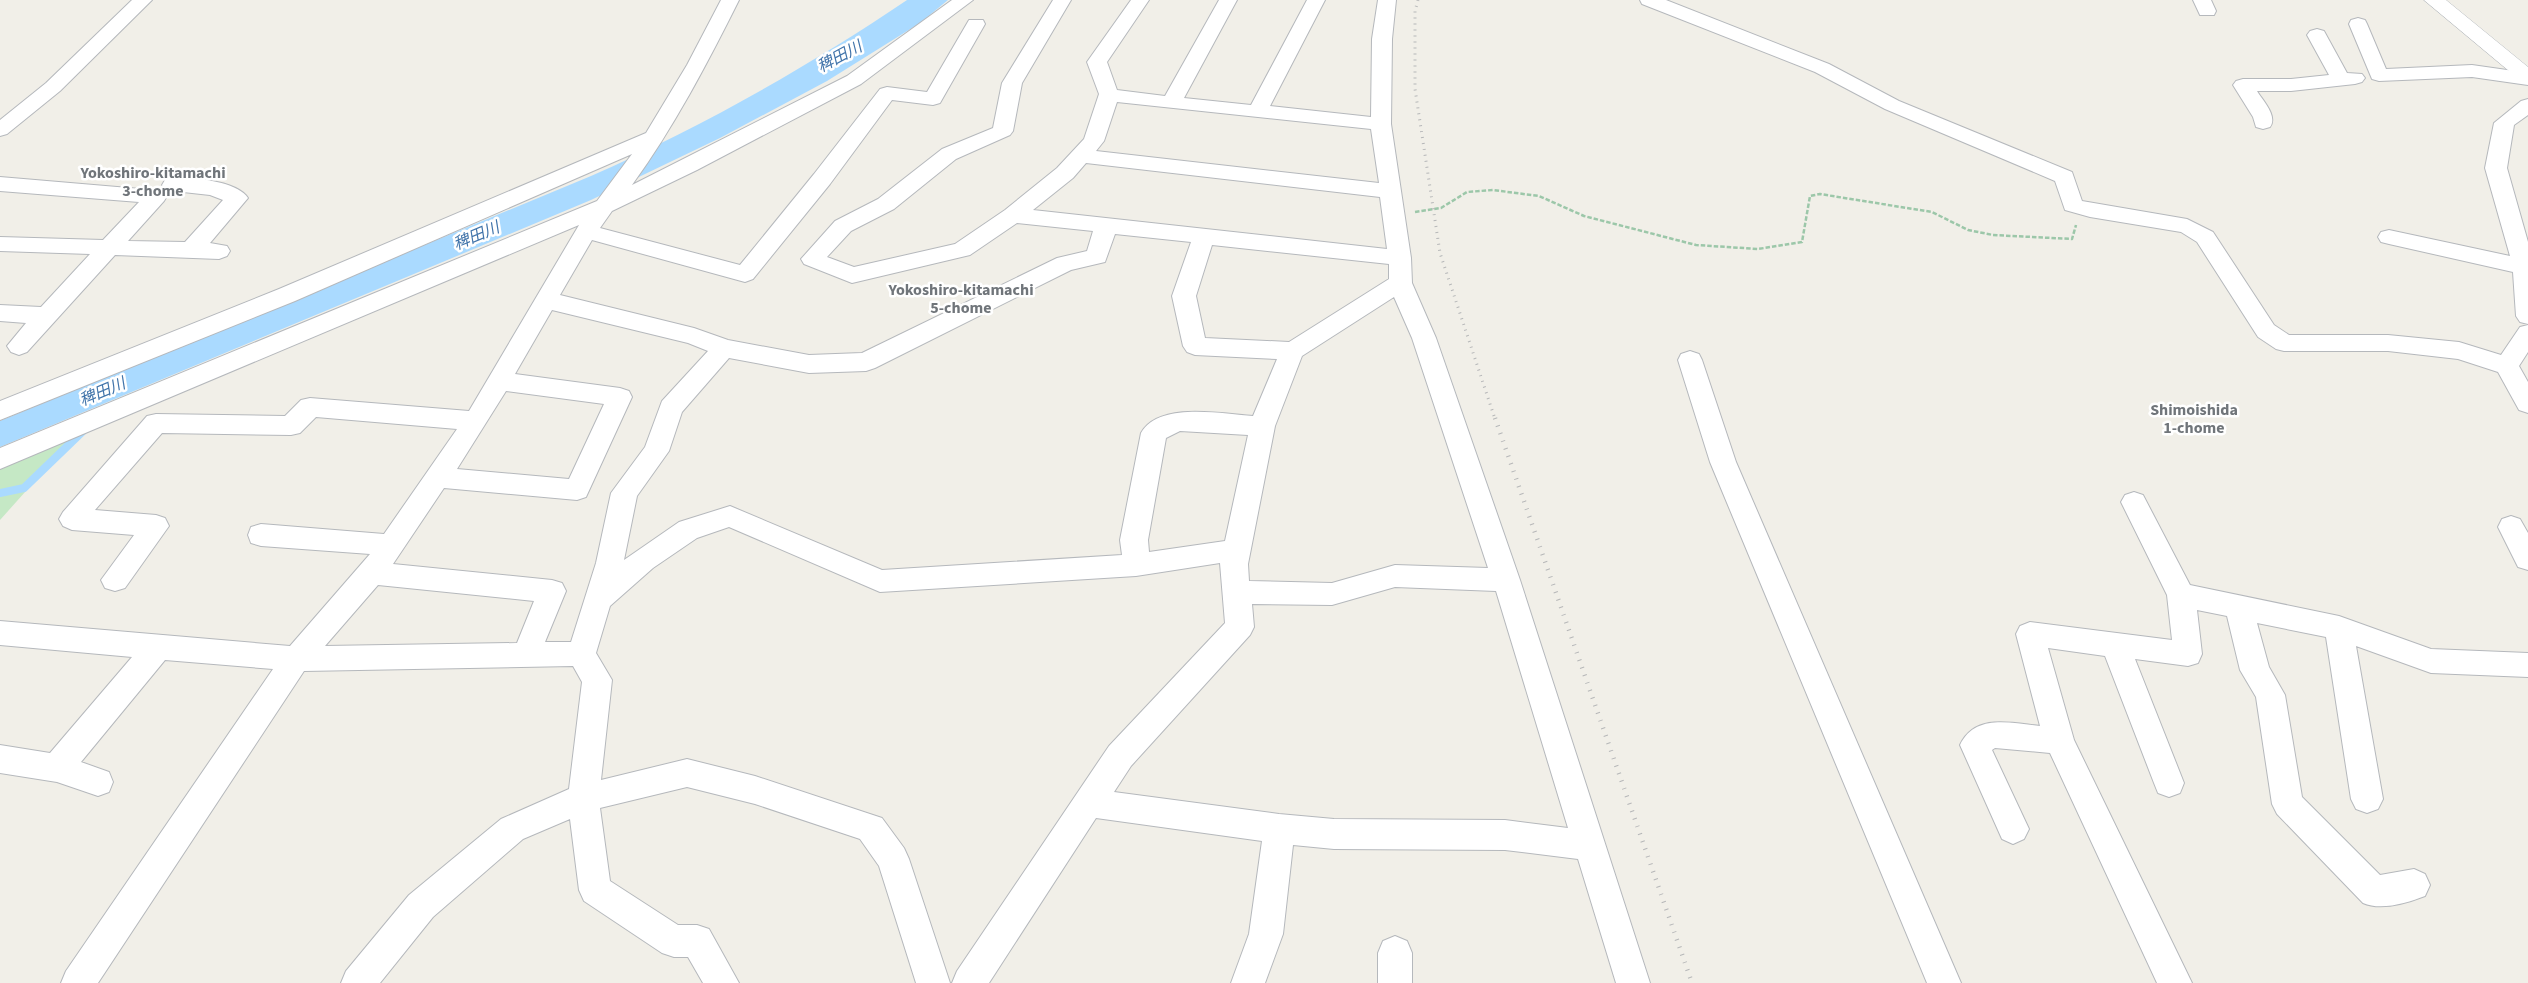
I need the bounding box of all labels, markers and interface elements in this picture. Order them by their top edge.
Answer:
water label: 稗田川 [813,35,868,78]
district label: Yokoshiro-kitamachi 3-chome [79,162,226,202]
water label: 稗田川 [450,216,505,255]
district label: Yokoshiro-kitamachi 5-chome [887,279,1034,319]
water label: 稗田川 [76,372,131,411]
district label: Shimoishida 1-chome [2150,399,2238,439]

